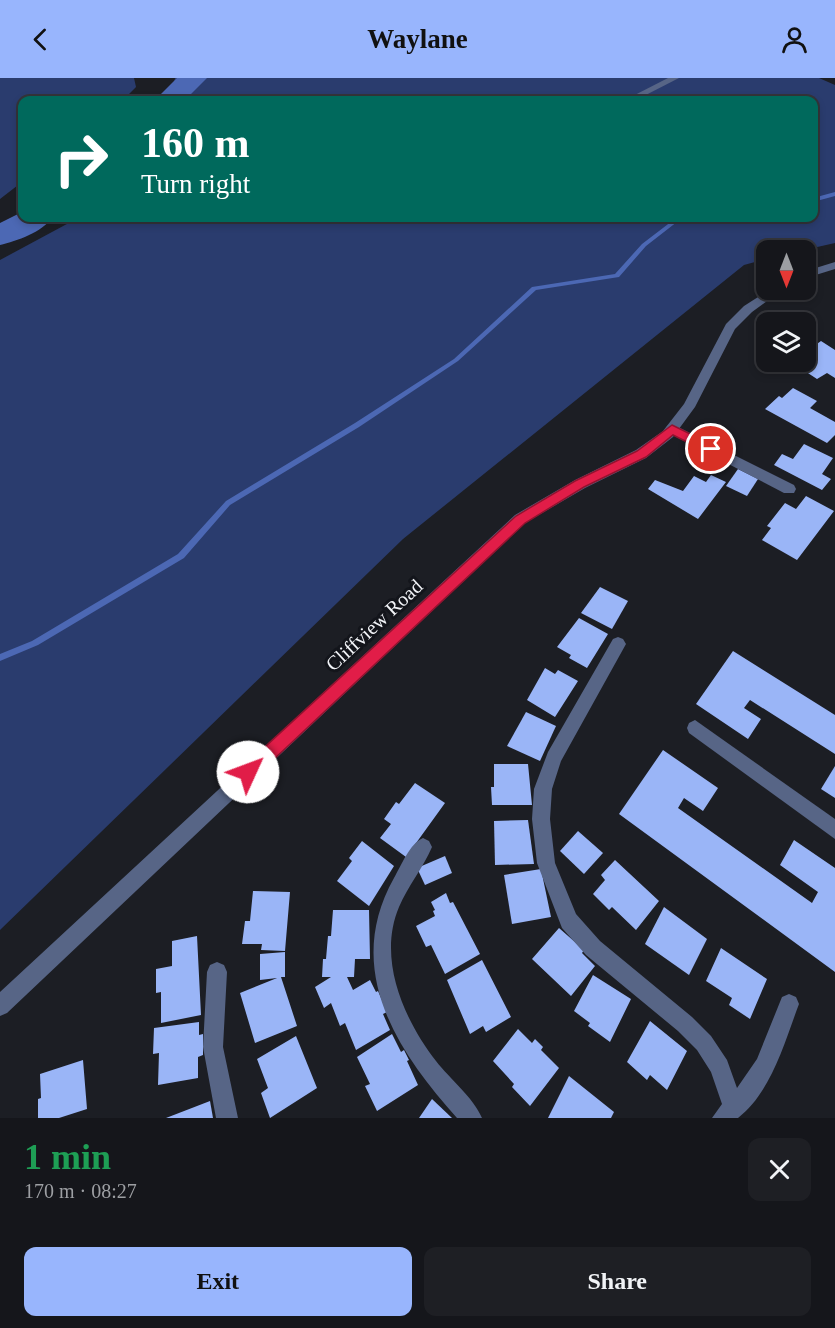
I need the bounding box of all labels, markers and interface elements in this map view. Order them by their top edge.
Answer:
icon: back [24,23,57,56]
icon: person [778,23,811,56]
text: Waylane [367,24,468,54]
icon: right [42,120,120,198]
text: 160 m [141,120,250,166]
text: Turn right [141,169,250,199]
north arrow [756,240,816,300]
map controls [756,240,816,372]
button: layers [756,312,816,372]
pin [685,423,736,474]
icon: arrive [694,432,727,465]
street label: Cliffview Road [321,575,427,675]
position arrow [216,740,280,804]
text: 1 min [24,1137,111,1177]
button: close [748,1138,811,1201]
text: 170 m · 08:27 [24,1180,137,1202]
button: Exit [24,1247,412,1316]
button: Share [424,1247,811,1316]

